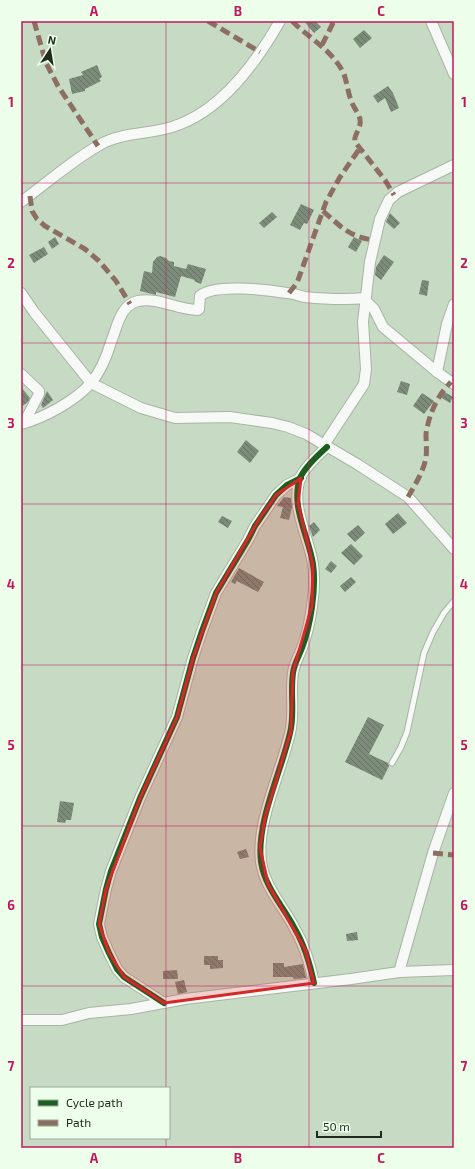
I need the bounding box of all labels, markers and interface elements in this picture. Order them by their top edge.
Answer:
text: A [90,3,99,19]
text: B [234,3,242,19]
text: C [377,3,385,19]
north arrow [30,30,70,70]
text: N [47,33,57,47]
text: 1 [8,94,14,110]
text: 1 [461,94,467,110]
text: 2 [7,255,15,271]
text: 2 [460,255,468,271]
text: 3 [7,415,15,431]
text: 3 [460,415,468,431]
text: 4 [7,576,15,592]
text: 4 [460,576,468,592]
text: 5 [7,737,15,753]
text: 5 [460,737,468,753]
text: 6 [7,897,15,913]
text: 6 [460,897,468,913]
text: 7 [8,1058,15,1074]
text: 7 [461,1058,468,1074]
legend [30,1087,170,1139]
text: Cycle path [66,1095,123,1109]
scale bar [317,1113,381,1139]
text: Path [66,1115,91,1129]
text: 50 m [323,1119,350,1133]
text: A [90,1150,99,1166]
text: B [234,1150,242,1166]
text: C [377,1150,385,1166]

